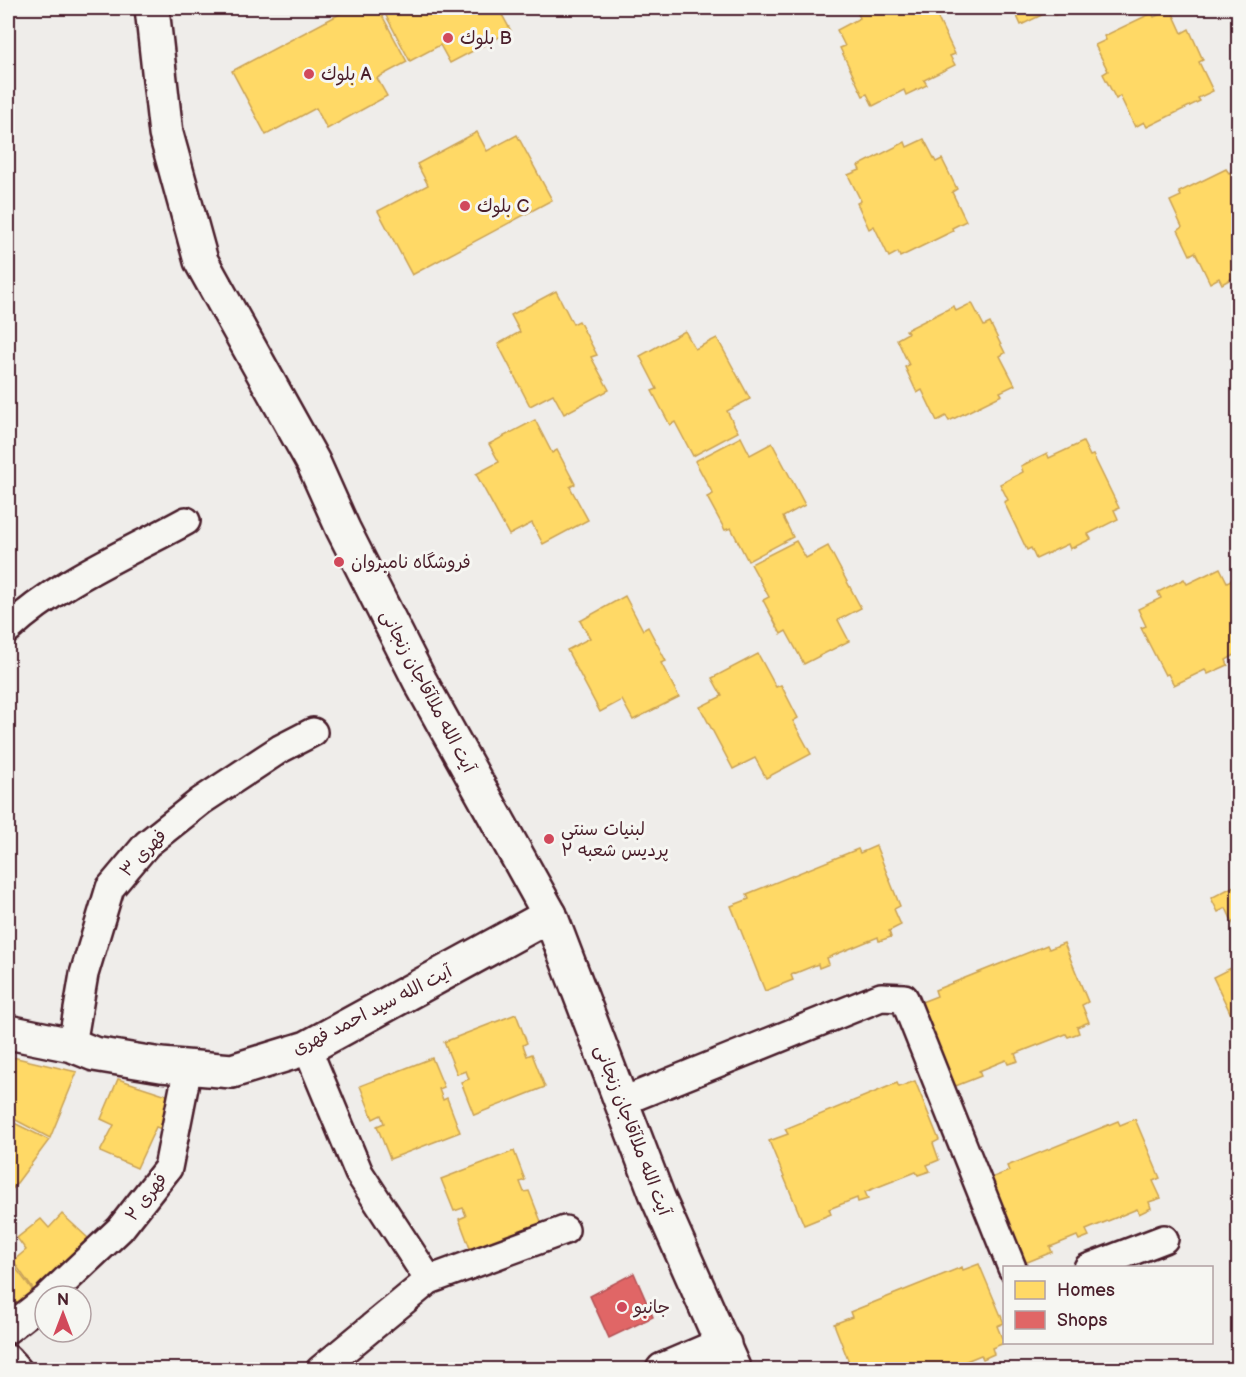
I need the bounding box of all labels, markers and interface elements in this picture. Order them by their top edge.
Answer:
place label: بلوك B [460,28,512,50]
marker: بلوك B [441,31,455,45]
place label: بلوك A [321,64,371,86]
marker: بلوك A [302,67,316,81]
place label: بلوك C [477,196,529,218]
marker: بلوك C [458,199,472,213]
place label: فروشگاه نامبروان [351,552,471,573]
marker: فروشگاه نامبروان [332,555,346,569]
street label: آیت الله ملاآقاجان زنجانی [376,606,480,778]
place label: لبنیات سنتی پردیس شعبه ۲ [561,819,669,862]
street label: فهری ۳ [116,825,171,881]
marker: لبنیات سنتی پردیس شعبه ۲ [542,832,556,846]
street label: آیت الله سید احمد فهری [289,960,457,1060]
street label: آیت الله ملاآقاجان زنجانی [590,1042,675,1220]
street label: فهری ۲ [121,1169,172,1225]
legend [1003,1266,1213,1344]
text: Homes [1057,1280,1115,1301]
north arrow [33,1284,93,1344]
text: N [57,1291,69,1310]
place label: جانبو [632,1297,670,1318]
marker: جانبو [615,1300,629,1314]
text: Shops [1057,1310,1108,1331]

